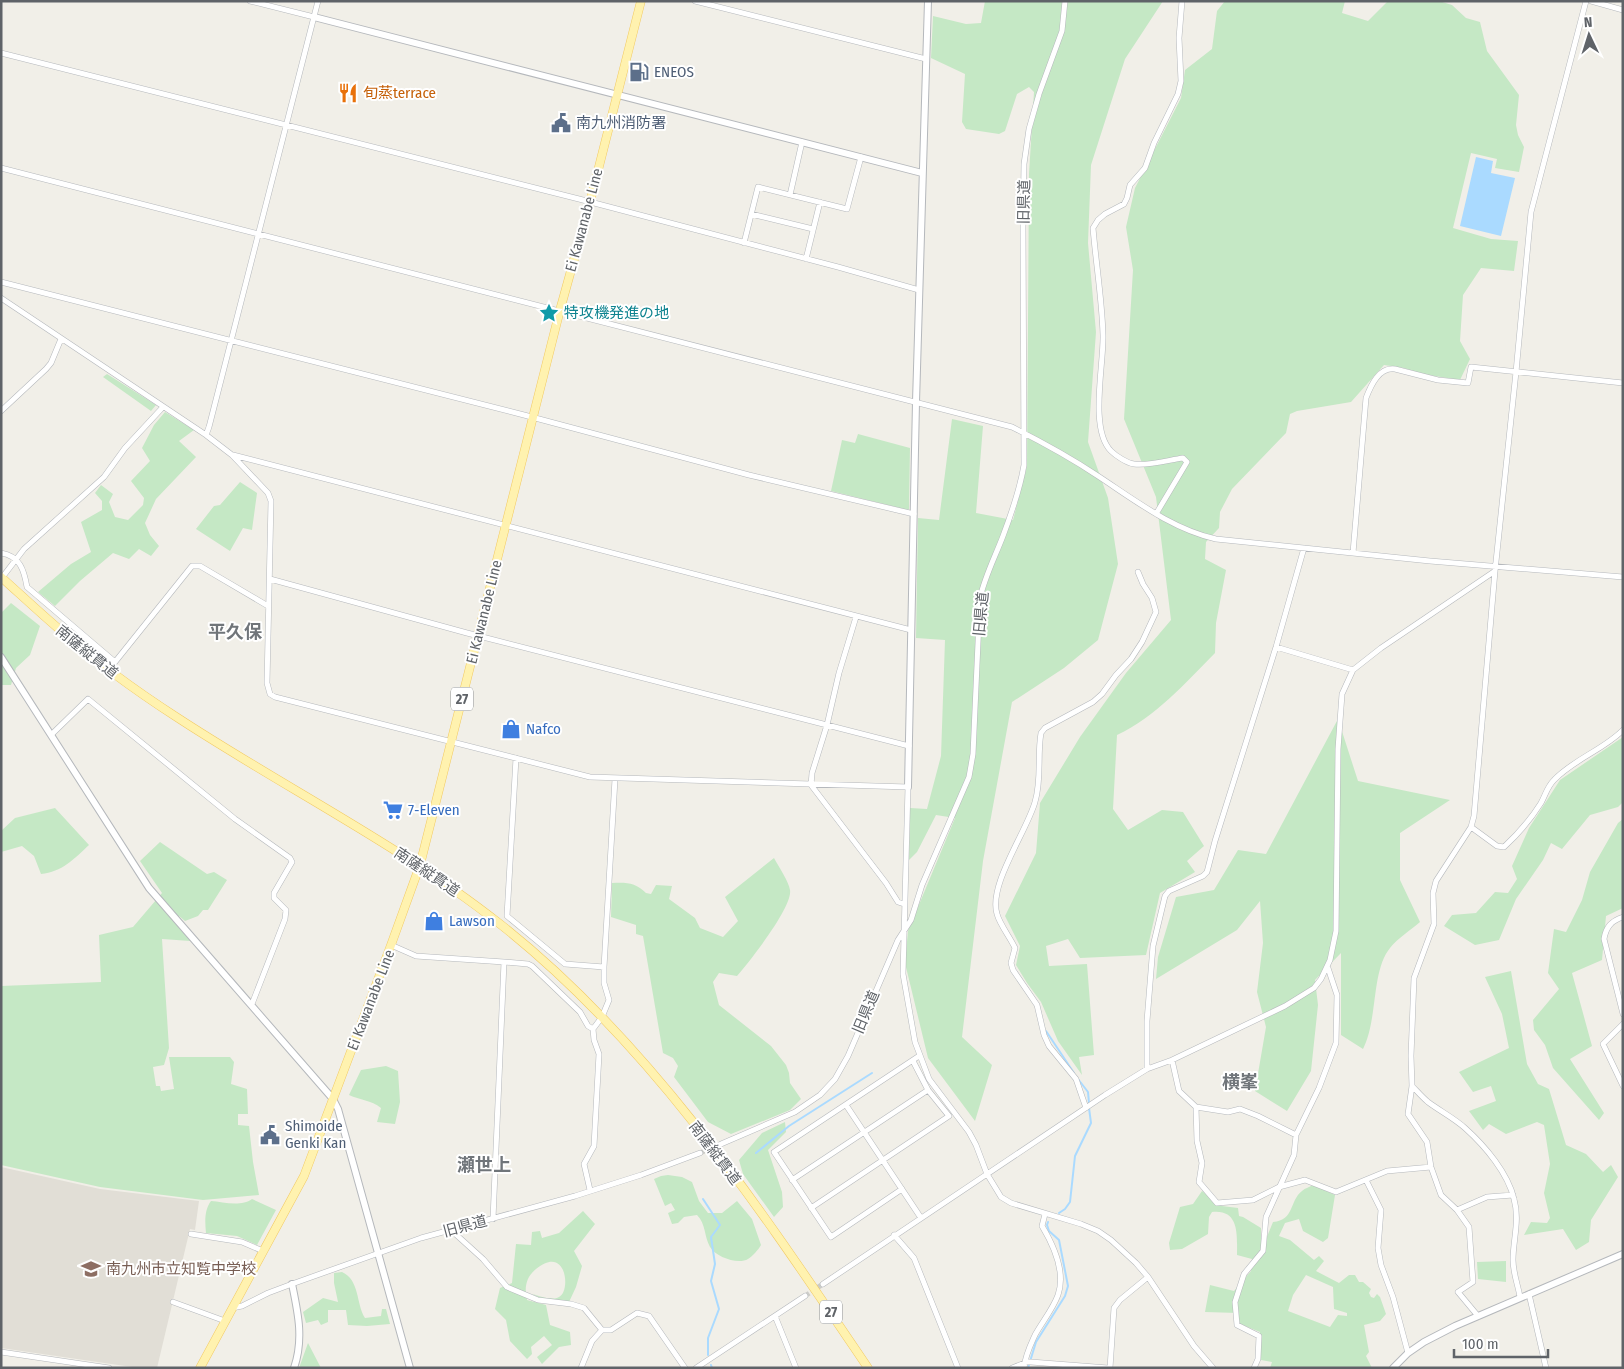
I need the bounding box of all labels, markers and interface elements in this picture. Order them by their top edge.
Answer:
north arrow [1564,10,1614,60]
text: N [1583,14,1593,31]
fuel station icon: ENEOS [628,61,650,83]
place label: ENEOS [654,63,694,81]
restaurant icon: 旬蒸terrace [337,82,359,104]
place label: 旬蒸terrace [363,84,436,102]
public building icon: 南九州消防署 [550,112,572,134]
place label: 南九州消防署 [576,114,666,132]
street label: Ei Kawanabe Line [562,166,606,274]
street label: 旧県道 [1015,179,1033,225]
place icon: 特攻機発進の地 [538,302,560,324]
place label: 特攻機発進の地 [564,304,669,322]
street label: Ei Kawanabe Line [462,558,506,666]
street label: 旧県道 [970,591,992,637]
street label: 南薩縦貫道 [52,621,122,683]
district label: 平久保 [208,621,263,643]
road number: 27 [451,688,473,711]
shop icon: Nafco [500,718,522,740]
place label: Nafco [526,720,561,738]
supermarket icon: 7-Eleven [382,799,404,821]
place label: 7-Eleven [408,801,460,819]
street label: 南薩縦貫道 [391,844,463,900]
shop icon: Lawson [423,910,445,932]
place label: Lawson [449,912,495,930]
street label: Ei Kawanabe Line [344,947,398,1053]
street label: 旧県道 [849,988,883,1036]
district label: 横峯 [1222,1071,1258,1093]
place label: Shimoide Genki Kan [285,1117,346,1152]
street label: 南薩縦貫道 [685,1118,745,1188]
public building icon: Shimoide Genki Kan [259,1124,281,1146]
district label: 瀬世上 [457,1154,511,1176]
street label: 旧県道 [441,1211,489,1241]
school or university icon: 南九州市立知覧中学校 [80,1258,102,1280]
place label: 南九州市立知覧中学校 [106,1260,256,1278]
road number: 27 [820,1300,842,1324]
scale bar [1454,1326,1548,1358]
text: 100 m [1462,1335,1499,1353]

